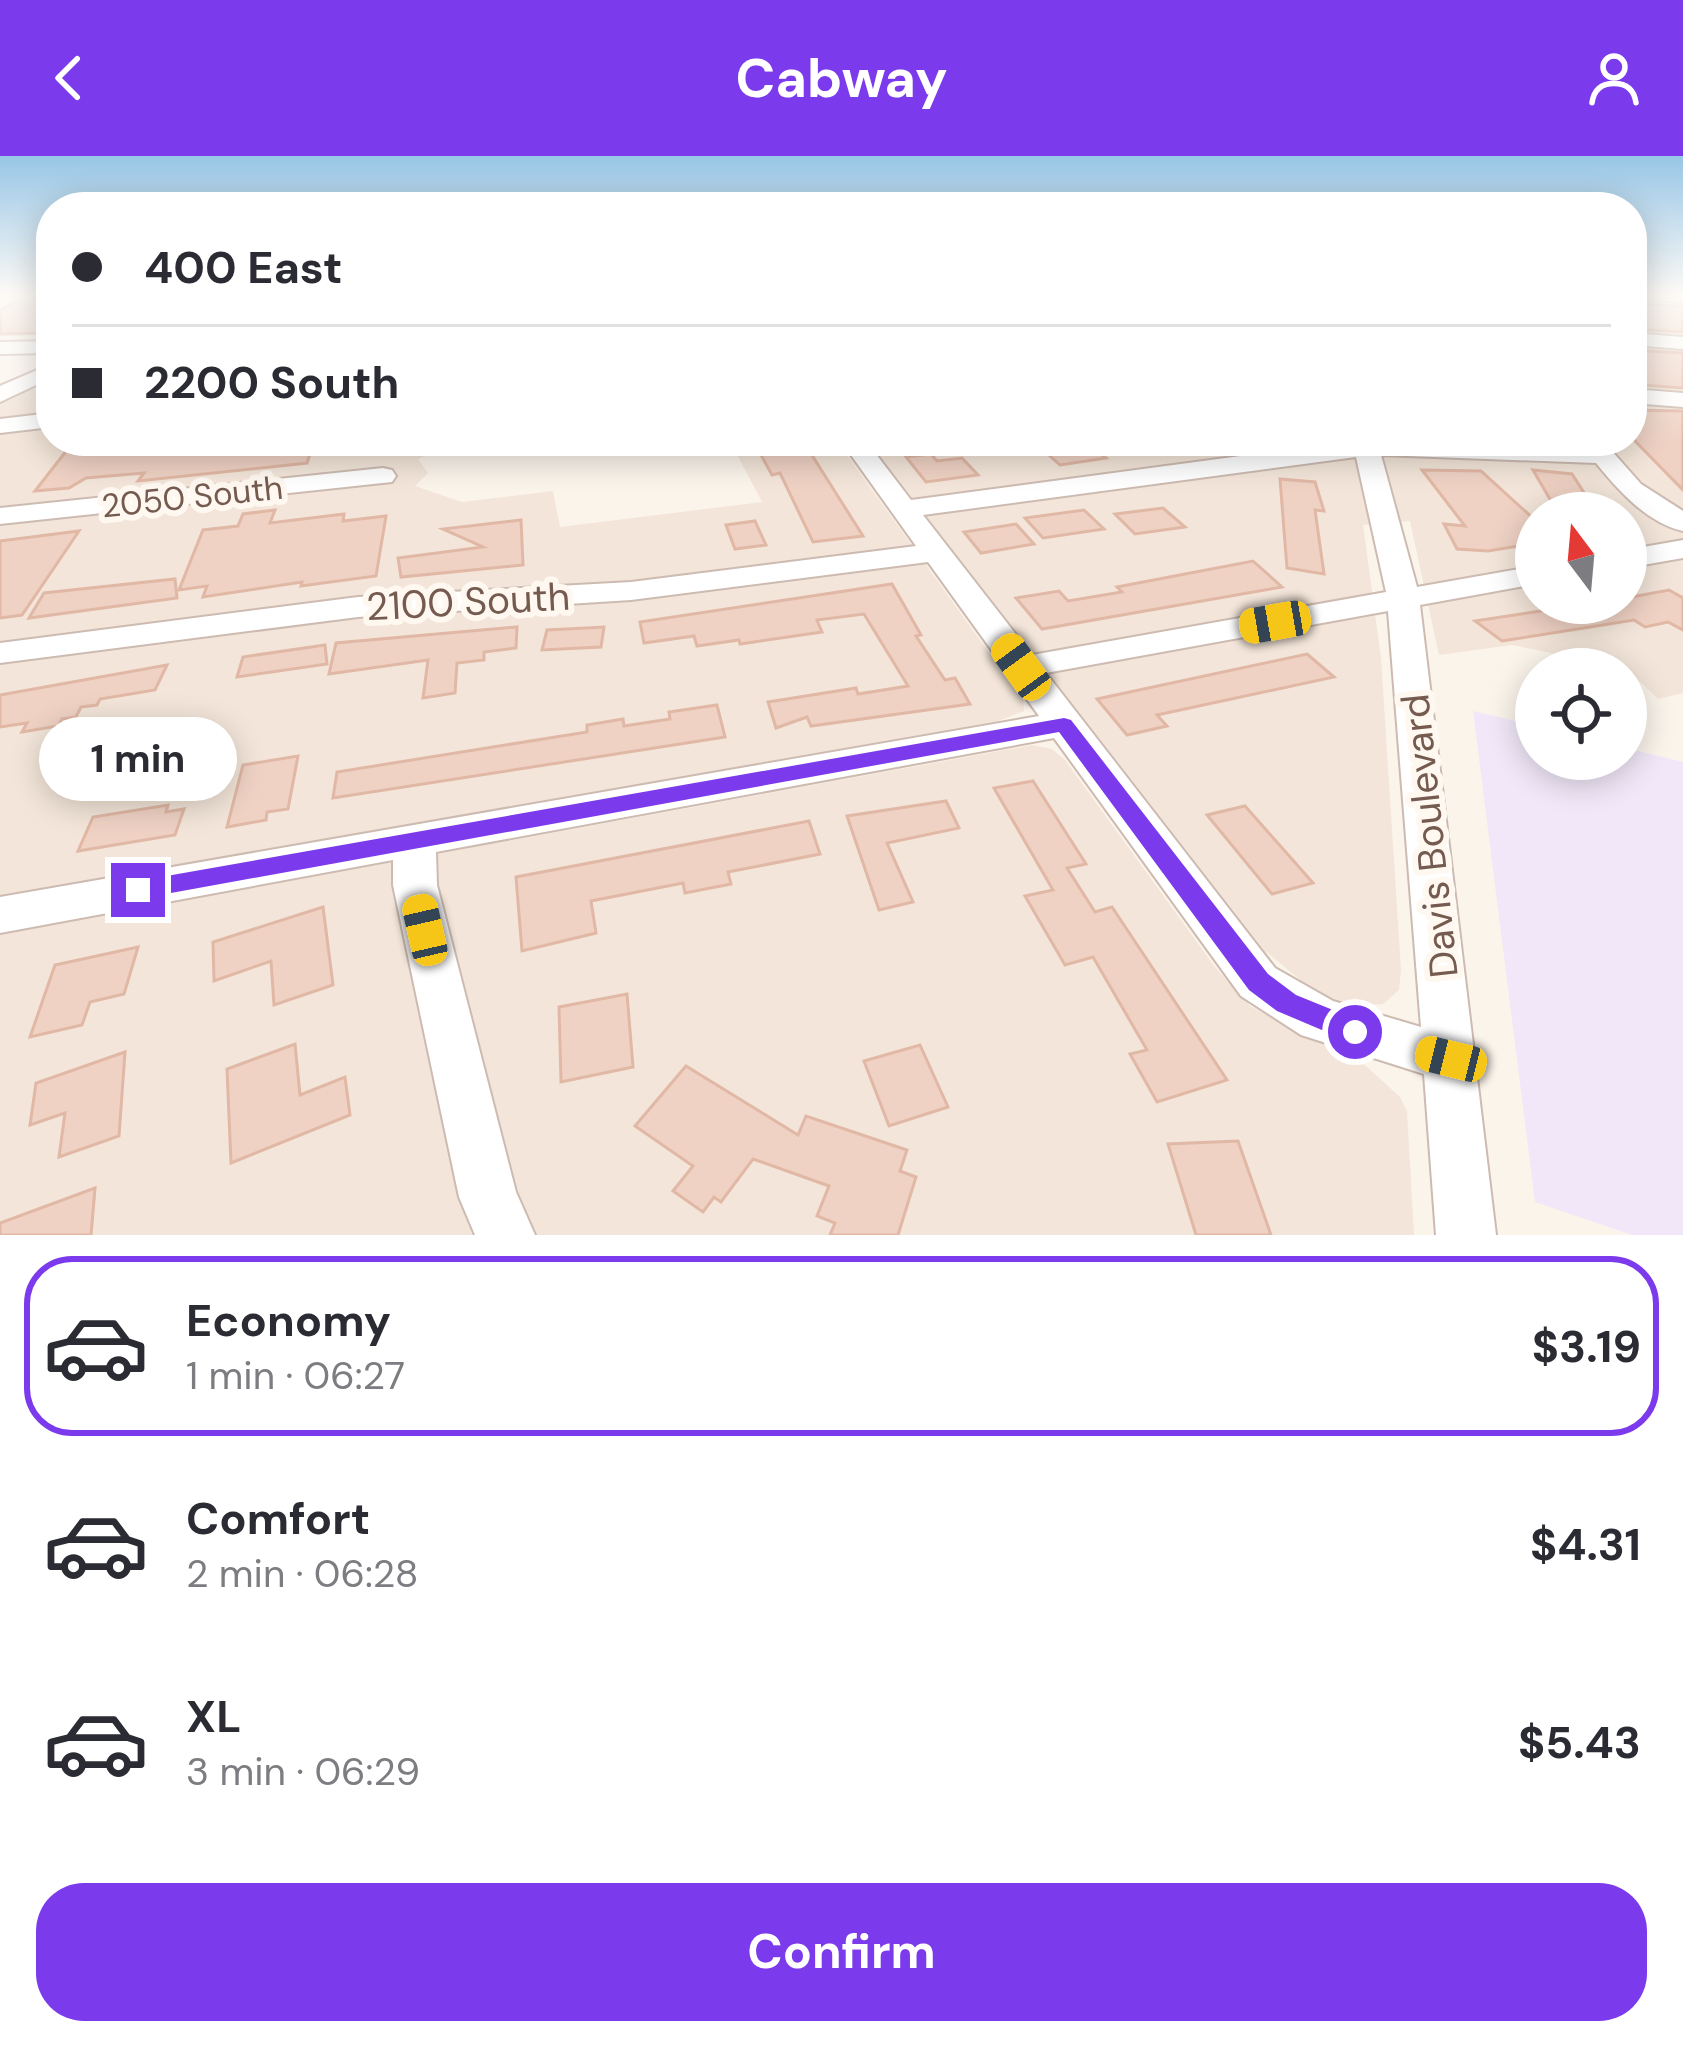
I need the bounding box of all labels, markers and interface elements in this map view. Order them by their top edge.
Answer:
text: Cabway [735,43,948,114]
icon: back [36,45,102,111]
icon: person [1581,45,1647,111]
text: 400 East [144,238,343,297]
text: 2200 South [144,353,399,412]
street label: 2050 South [99,466,285,527]
north arrow [1515,492,1647,624]
map controls [1515,492,1647,780]
street label: 2100 South [365,571,571,632]
car [1236,598,1314,646]
car [985,627,1057,707]
button: locate [1515,648,1647,780]
street label: Davis Boulevard [1389,691,1470,980]
callout: 1 min [39,716,237,800]
text: 1 min [91,733,185,784]
route end [111,863,165,917]
car [399,891,451,969]
route start [1328,1005,1382,1059]
car [1412,1033,1490,1085]
text: Economy [186,1291,391,1350]
icon: car [42,1292,150,1400]
text: $3.19 [1532,1317,1641,1376]
text: 1 min · 06:27 [186,1350,405,1401]
text: Comfort [186,1489,370,1548]
icon: car [42,1490,150,1598]
text: $4.31 [1530,1515,1641,1574]
text: 2 min · 06:28 [186,1548,418,1599]
text: XL [186,1687,241,1746]
icon: car [42,1688,150,1796]
text: $5.43 [1518,1713,1641,1772]
text: 3 min · 06:29 [186,1746,420,1797]
button: Confirm [36,1883,1647,2021]

